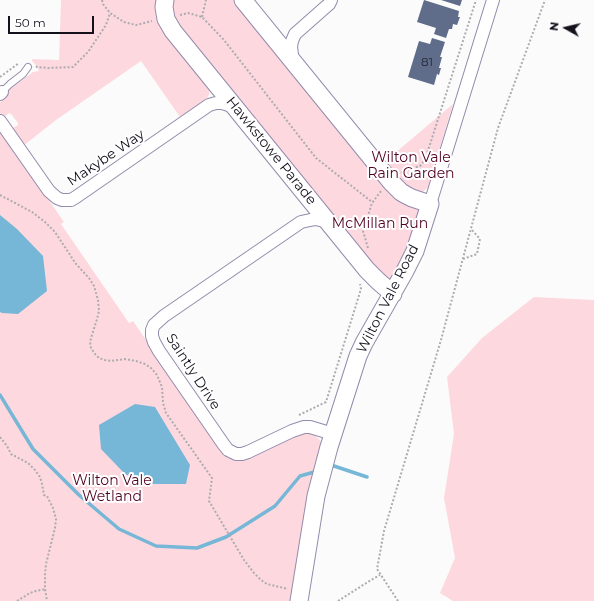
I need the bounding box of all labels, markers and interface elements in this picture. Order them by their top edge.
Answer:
scale bar [10,8,96,34]
north arrow [546,8,586,48]
text: 50 m [15,15,46,30]
text: N [547,21,562,32]
house number: 81 [421,55,433,69]
street label: Hawkstowe Parade [222,94,320,208]
street label: Makybe Way [64,126,148,190]
park label: Wilton Vale Rain Garden [367,150,455,182]
park label: McMillan Run [332,216,428,232]
street label: Wilton Vale Road [353,242,423,356]
street label: Saintly Drive [162,331,224,413]
park label: Wilton Vale Wetland [72,473,152,506]

